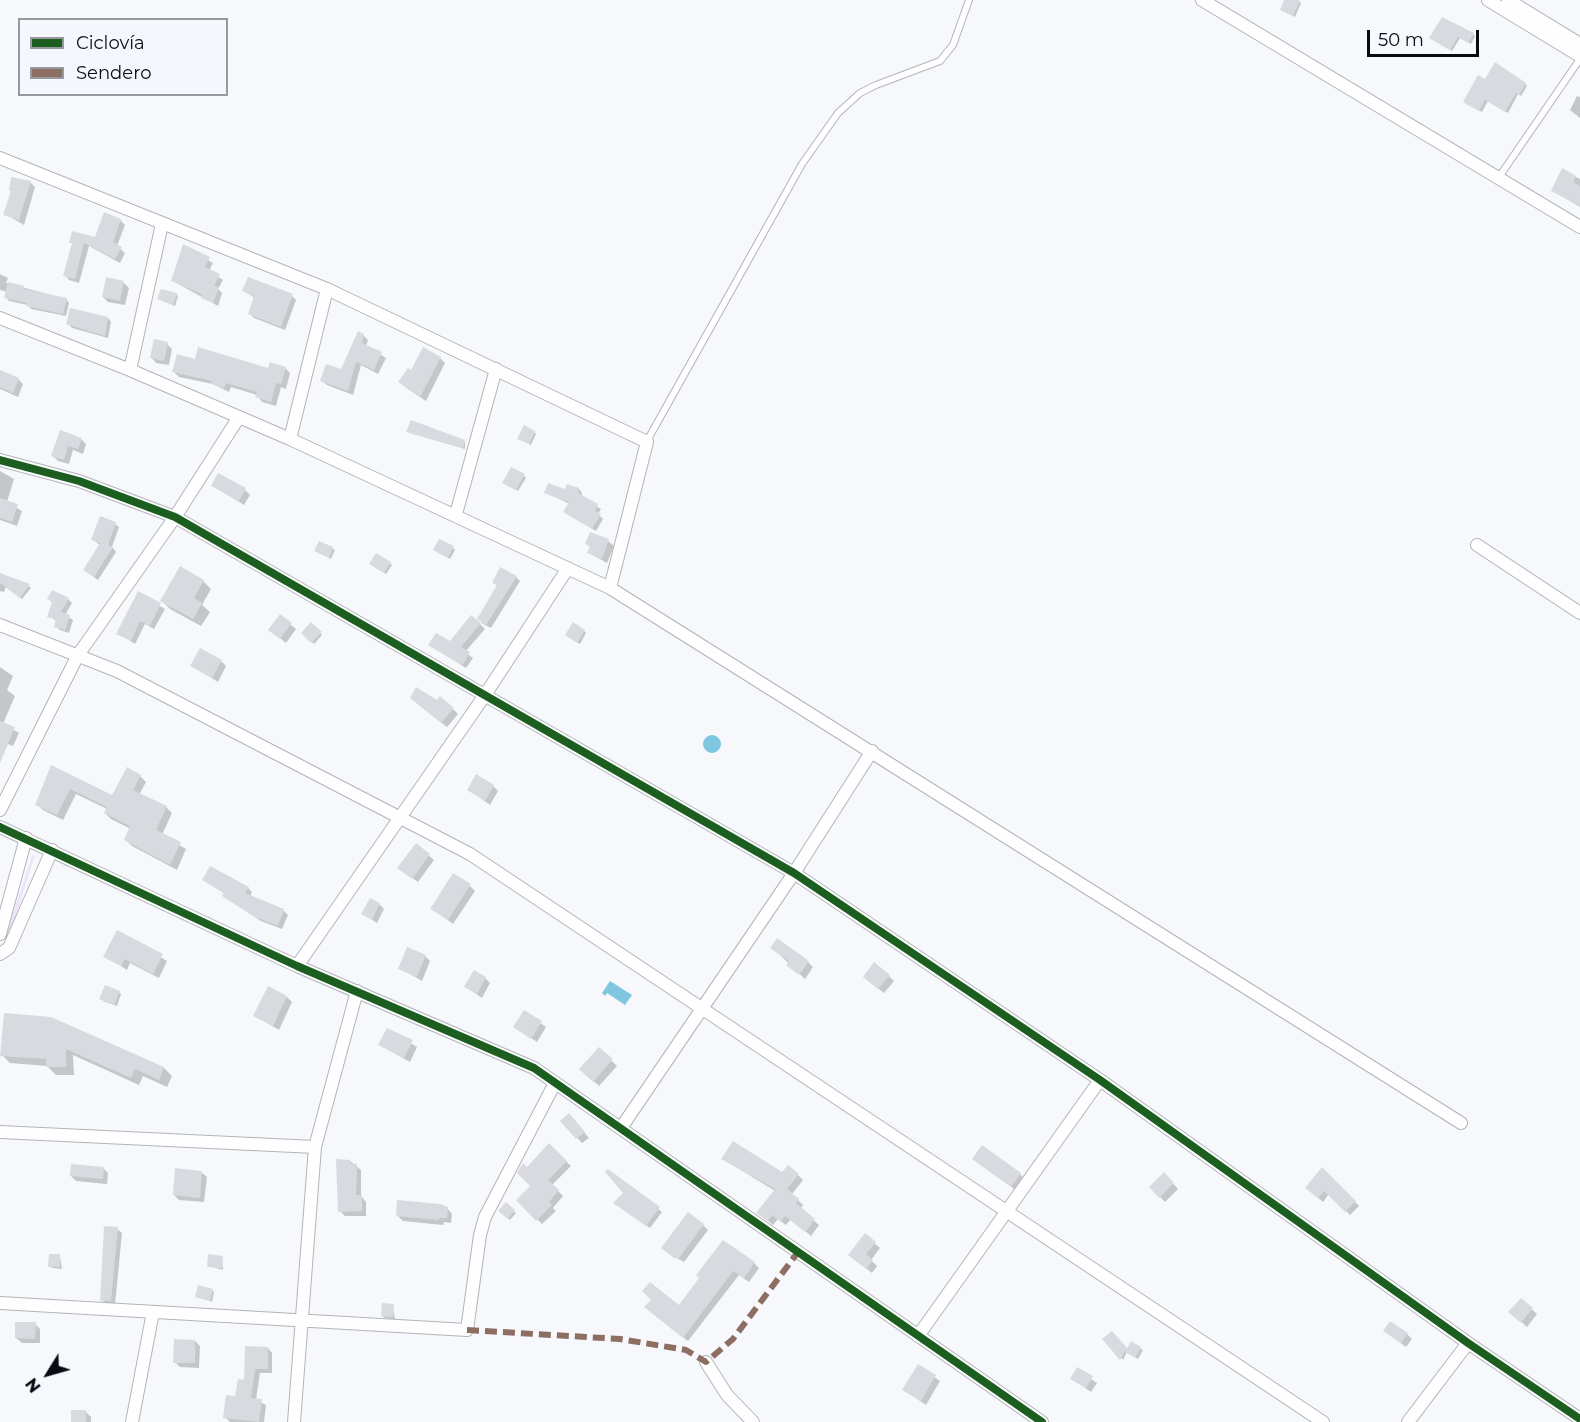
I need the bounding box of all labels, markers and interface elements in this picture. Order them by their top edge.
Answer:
legend [18,18,228,96]
scale bar [1370,18,1482,56]
text: 50 m [1378,29,1424,51]
text: Ciclovía [76,32,145,54]
text: Sendero [76,62,151,84]
north arrow [18,1344,78,1404]
text: N [22,1374,45,1396]

